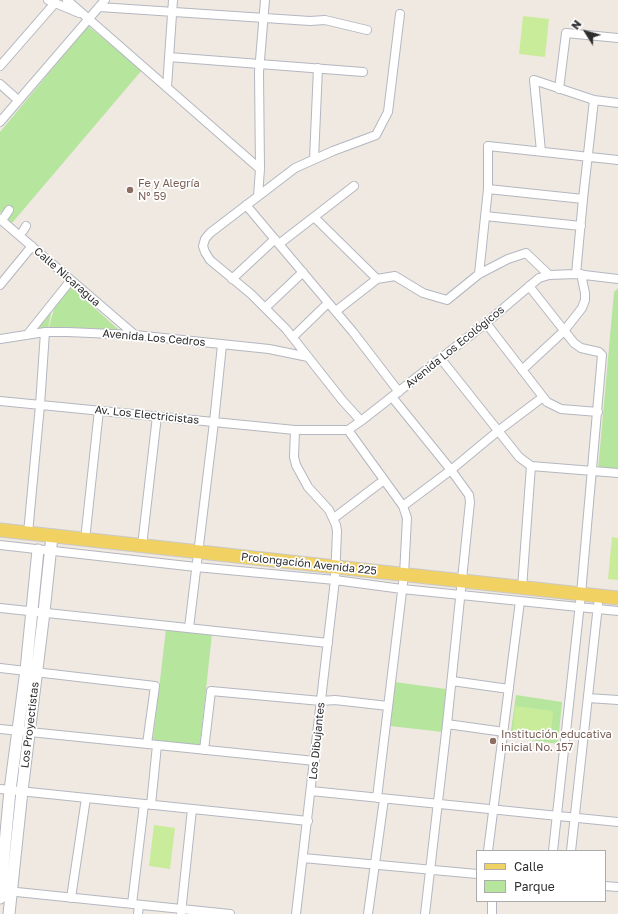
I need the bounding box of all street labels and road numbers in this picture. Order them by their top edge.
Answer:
street label: Calle Nicaragua [31,245,103,309]
street label: Avenida Los Ecológicos [403,303,507,391]
street label: Avenida Los Cedros [102,327,206,349]
street label: Av. Los Electricistas [94,403,200,427]
street label: Prolongación Avenida 225 [240,550,378,578]
street label: Los Proyectistas [18,681,42,769]
street label: Los Dibujantes [306,702,328,780]

